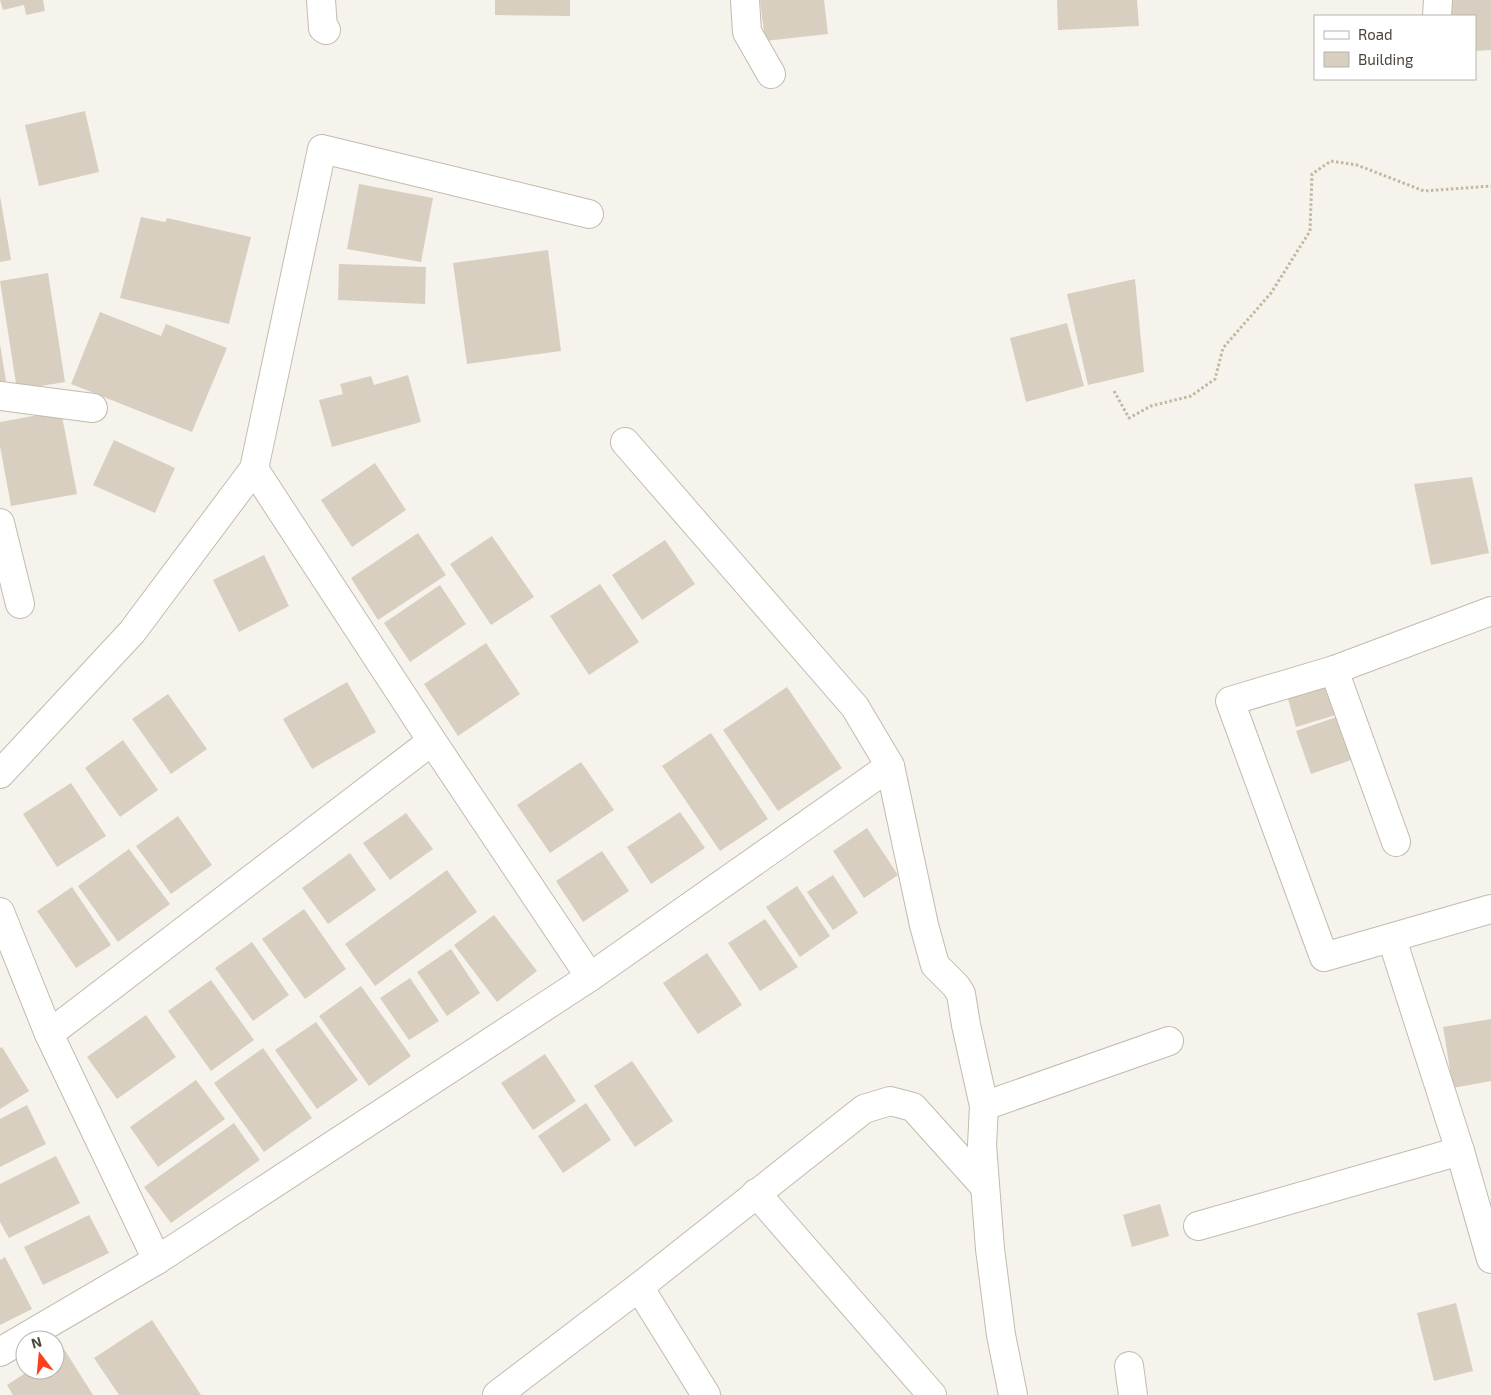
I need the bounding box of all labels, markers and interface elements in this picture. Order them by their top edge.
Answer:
legend [1314,15,1476,80]
text: Road [1358,25,1393,43]
text: Building [1358,50,1414,68]
north arrow [15,1330,65,1380]
text: N [29,1332,43,1352]

